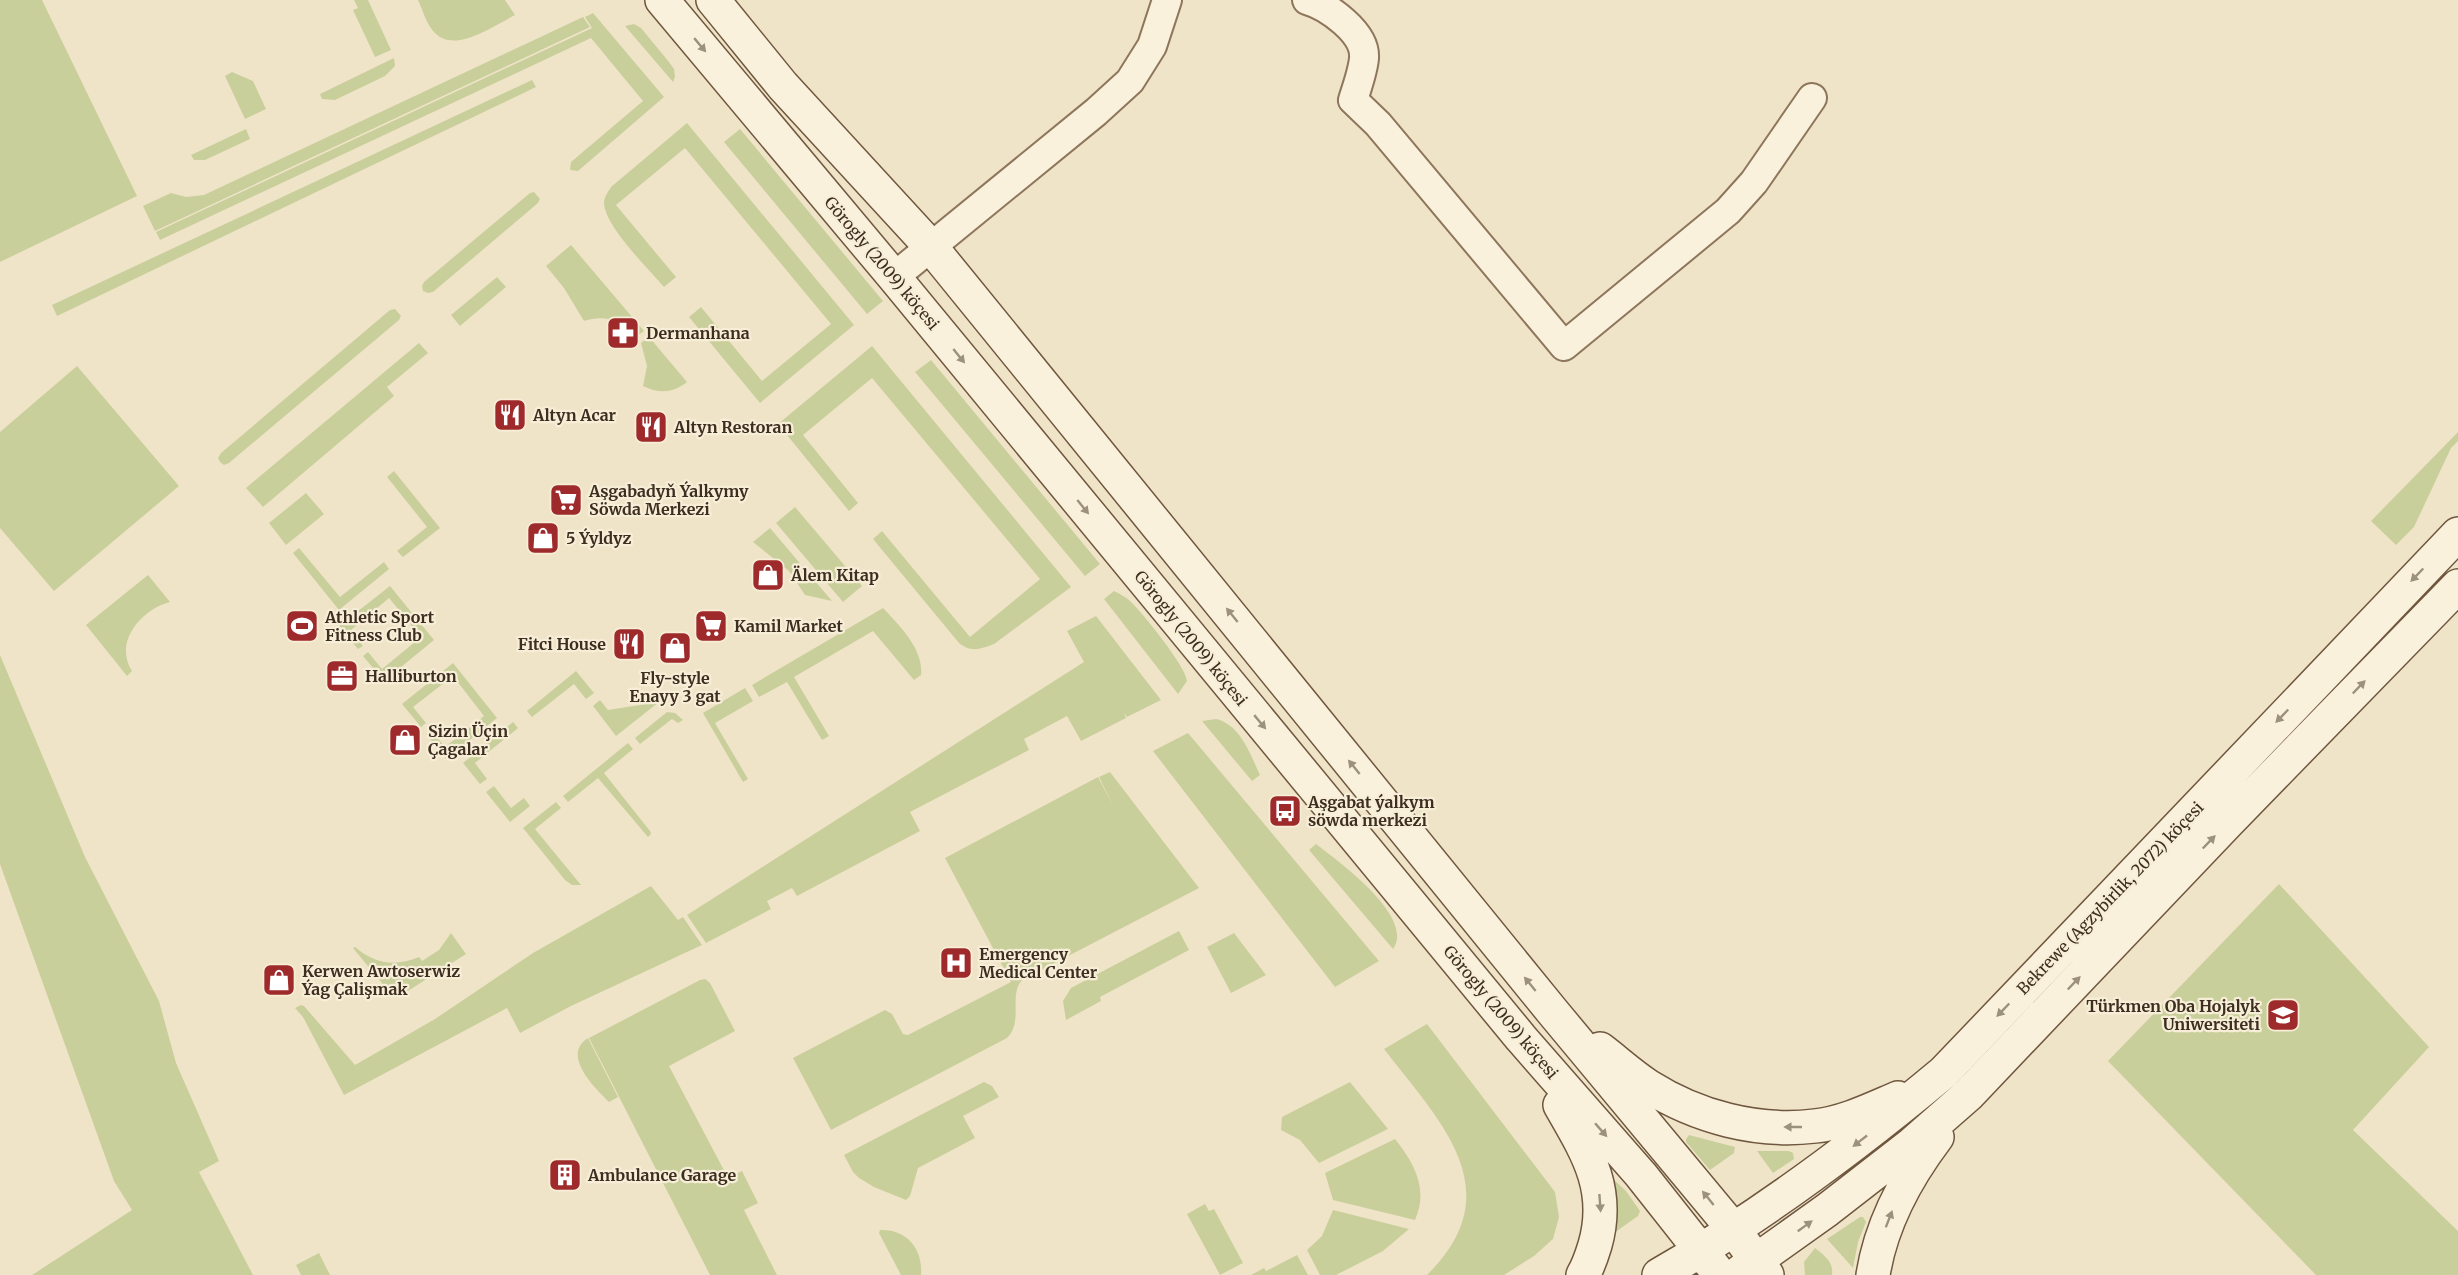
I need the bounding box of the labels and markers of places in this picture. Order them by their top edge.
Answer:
pharmacy icon: Dermanhana [605,315,641,351]
place label: Dermanhana [646,323,750,343]
restaurant icon: Altyn Acar [492,397,528,433]
place label: Altyn Acar [532,405,617,425]
restaurant icon: Altyn Restoran [633,409,669,445]
place label: Altyn Restoran [673,417,792,437]
place label: Aşgabadyň Ýalkymy Söwda Merkezi [588,481,749,519]
supermarket icon: Aşgabadyň Ýalkymy Söwda Merkezi [548,482,584,518]
shop icon: 5 Ýyldyz [525,520,561,556]
place label: 5 Ýyldyz [566,528,632,548]
shop icon: Älem Kitap [750,557,786,593]
place label: Älem Kitap [790,565,879,585]
place label: Athletic Sport Fitness Club [324,607,435,645]
sports icon: Athletic Sport Fitness Club [284,608,320,644]
supermarket icon: Kamil Market [693,608,729,644]
place label: Kamil Market [734,616,843,636]
restaurant icon: Fitci House [611,626,647,662]
shop icon: Fly-style Enayy 3 gat [657,630,693,666]
place label: Fitci House [518,634,606,654]
office icon: Halliburton [324,658,360,694]
place label: Halliburton [365,666,457,686]
place label: Fly-style Enayy 3 gat [629,668,721,706]
place label: Sizin Üçin Çagalar [428,721,508,759]
shop icon: Sizin Üçin Çagalar [387,722,423,758]
place label: Aşgabat ýalkym söwda merkezi [1307,792,1435,830]
bus stop icon: Aşgabat ýalkym söwda merkezi [1267,793,1303,829]
place label: Emergency Medical Center [979,944,1098,982]
hospital icon: Emergency Medical Center [938,945,974,981]
place label: Kerwen Awtoserwiz Ýag Çalişmak [301,961,460,999]
shop icon: Kerwen Awtoserwiz Ýag Çalişmak [261,962,297,998]
place label: Türkmen Oba Hojalyk Uniwersiteti [2086,996,2261,1034]
school or university icon: Türkmen Oba Hojalyk Uniwersiteti [2265,997,2301,1033]
building icon: Ambulance Garage [547,1157,583,1193]
place label: Ambulance Garage [587,1165,737,1185]

